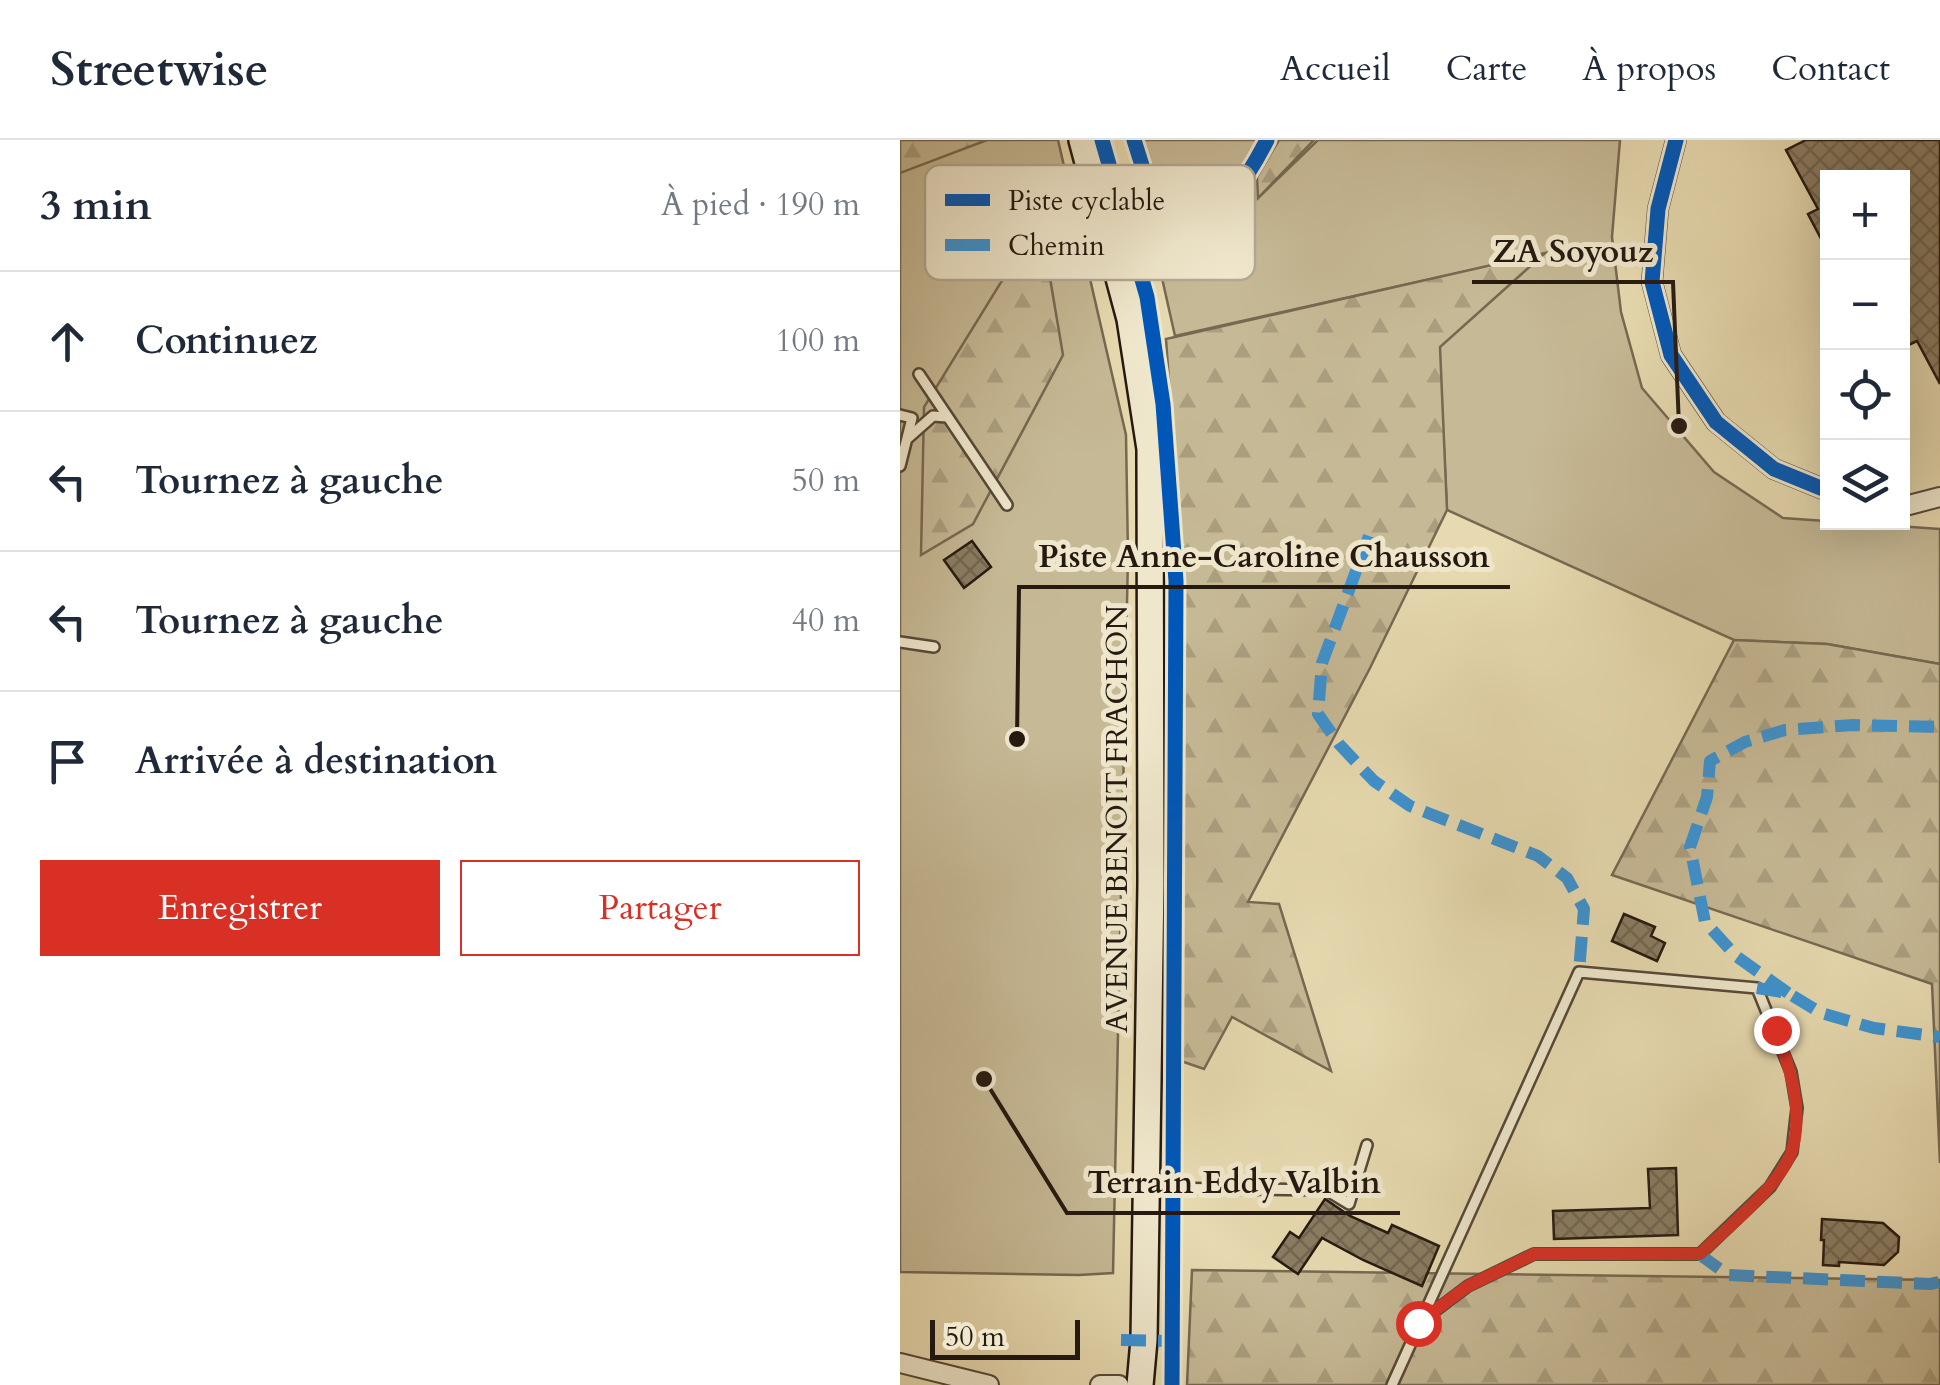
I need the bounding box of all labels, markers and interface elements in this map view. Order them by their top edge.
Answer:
text: Streetwise [50,37,269,102]
text: Accueil [1280,45,1391,93]
text: Carte [1446,45,1527,93]
text: À propos [1582,45,1716,93]
text: Contact [1771,45,1890,93]
legend [925,165,1255,280]
map controls [1820,170,1910,530]
button: + [1820,170,1910,260]
text: 3 min [40,177,152,234]
text: Piste cyclable [1008,182,1165,220]
text: À pied · 190 m [661,183,860,227]
callout: ZA Soyouz [1472,220,1673,282]
text: Chemin [1008,227,1105,265]
text: ZA Soyouz [1492,230,1654,274]
button: − [1820,260,1910,350]
icon: ahead [40,314,95,369]
text: Continuez [135,315,318,367]
text: 100 m [775,319,860,363]
button: locate [1820,350,1910,440]
button: layers [1820,440,1910,530]
icon: left [40,454,95,509]
text: Tournez à gauche [135,455,444,507]
text: 50 m [792,459,860,503]
callout: Piste Anne-Caroline Chausson [1019,525,1510,587]
text: Piste Anne-Caroline Chausson [1038,535,1490,579]
icon: left [40,594,95,649]
text: Tournez à gauche [135,595,444,647]
text: 40 m [792,599,860,643]
street label: AVENUE BENOIT FRACHON [1097,605,1138,1033]
icon: arrive [40,734,95,789]
text: Arrivée à destination [135,735,497,787]
button: Enregistrer [40,860,440,956]
button: Partager [460,860,860,956]
route end [1754,1008,1800,1054]
callout: Terrain Eddy Valbin [1067,1151,1400,1213]
text: Terrain Eddy Valbin [1087,1161,1381,1205]
route start [1396,1301,1442,1347]
scale bar [930,1315,1080,1360]
text: 50 m [945,1318,1005,1356]

